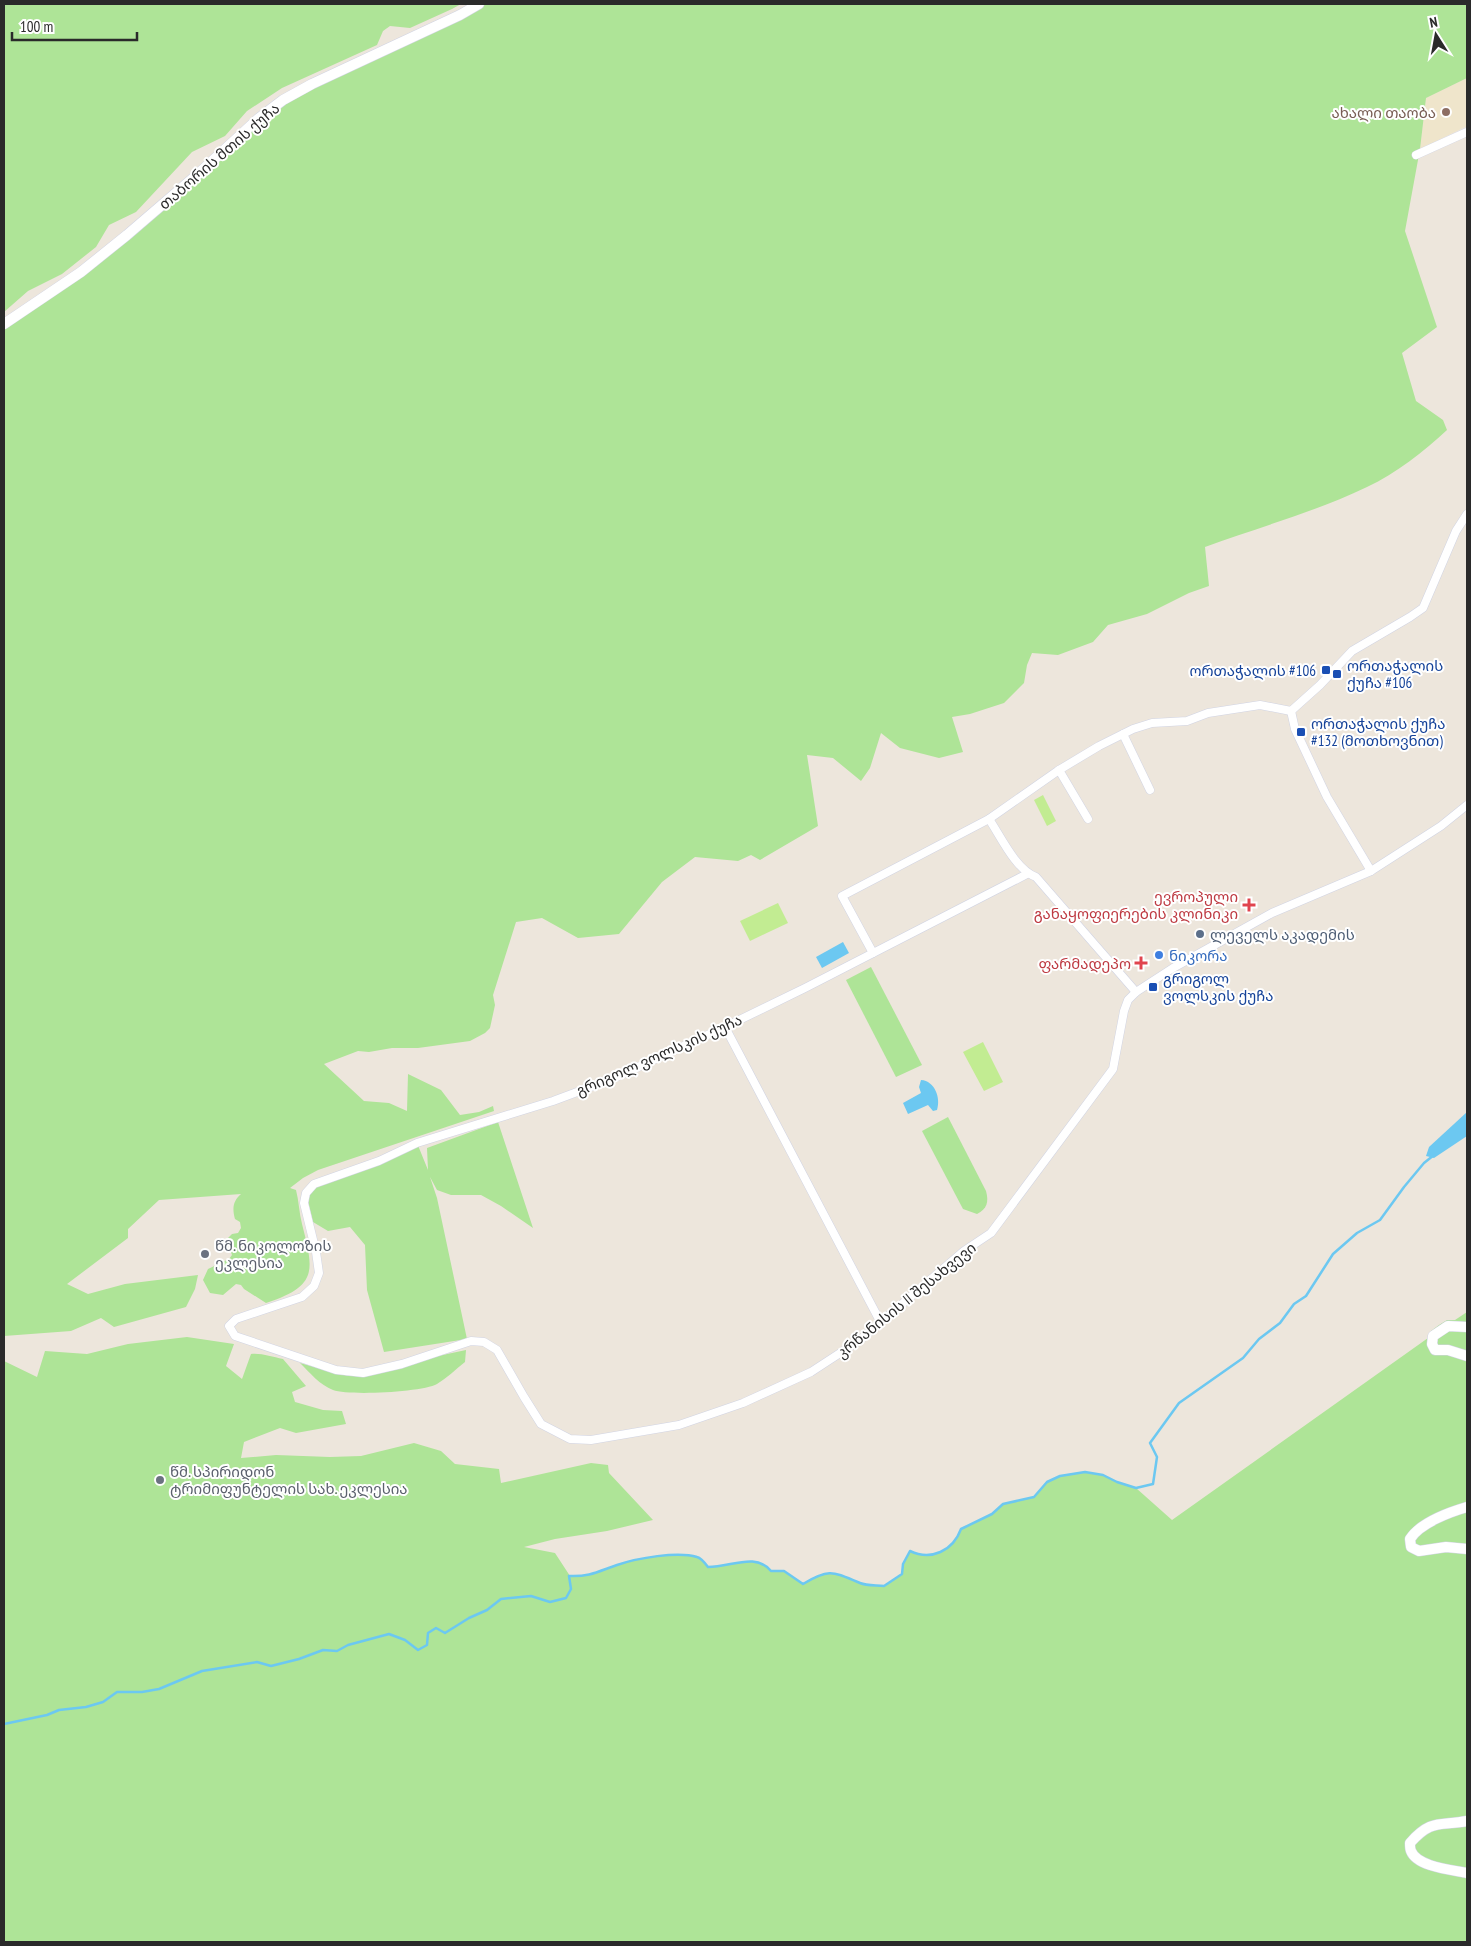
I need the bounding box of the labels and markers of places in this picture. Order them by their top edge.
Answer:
place label: ახალი თაობა [1331,103,1436,122]
marker: ახალი თაობა [1440,106,1452,118]
place label: ორთაჭალის ქუჩა #106 [1347,656,1443,692]
place label: ორთაჭალის #106 [1190,661,1316,680]
marker: ორთაჭალის #106 [1320,664,1332,676]
marker: ორთაჭალის ქუჩა #106 [1331,668,1343,680]
place label: ორთაჭალის ქუჩა #132 (მოთხოვნით) [1311,714,1446,750]
marker: ორთაჭალის ქუჩა #132 (მოთხოვნით) [1295,726,1307,738]
place label: ევროპული განაყოფიერების კლინიკი [1034,887,1238,923]
marker: ევროპული განაყოფიერების კლინიკი [1242,898,1256,912]
place label: ლეველს აკადემის [1210,925,1355,944]
marker: ლეველს აკადემის [1194,928,1206,940]
place label: ნიკორა [1169,946,1228,965]
marker: ნიკორა [1153,949,1165,961]
place label: ფარმადეპო [1038,954,1131,973]
marker: ფარმადეპო [1135,957,1147,969]
place label: გრიგოლ ვოლსკის ქუჩა [1163,969,1273,1005]
marker: გრიგოლ ვოლსკის ქუჩა [1147,981,1159,993]
place label: წმ. ნიკოლოზის ეკლესია [215,1236,331,1272]
marker: წმ. ნიკოლოზის ეკლესია [199,1248,211,1260]
place label: წმ. სპირიდონ ტრიმიფუნტელის სახ. ეკლესია [170,1462,408,1498]
marker: წმ. სპირიდონ ტრიმიფუნტელის სახ. ეკლესია [154,1474,166,1486]

